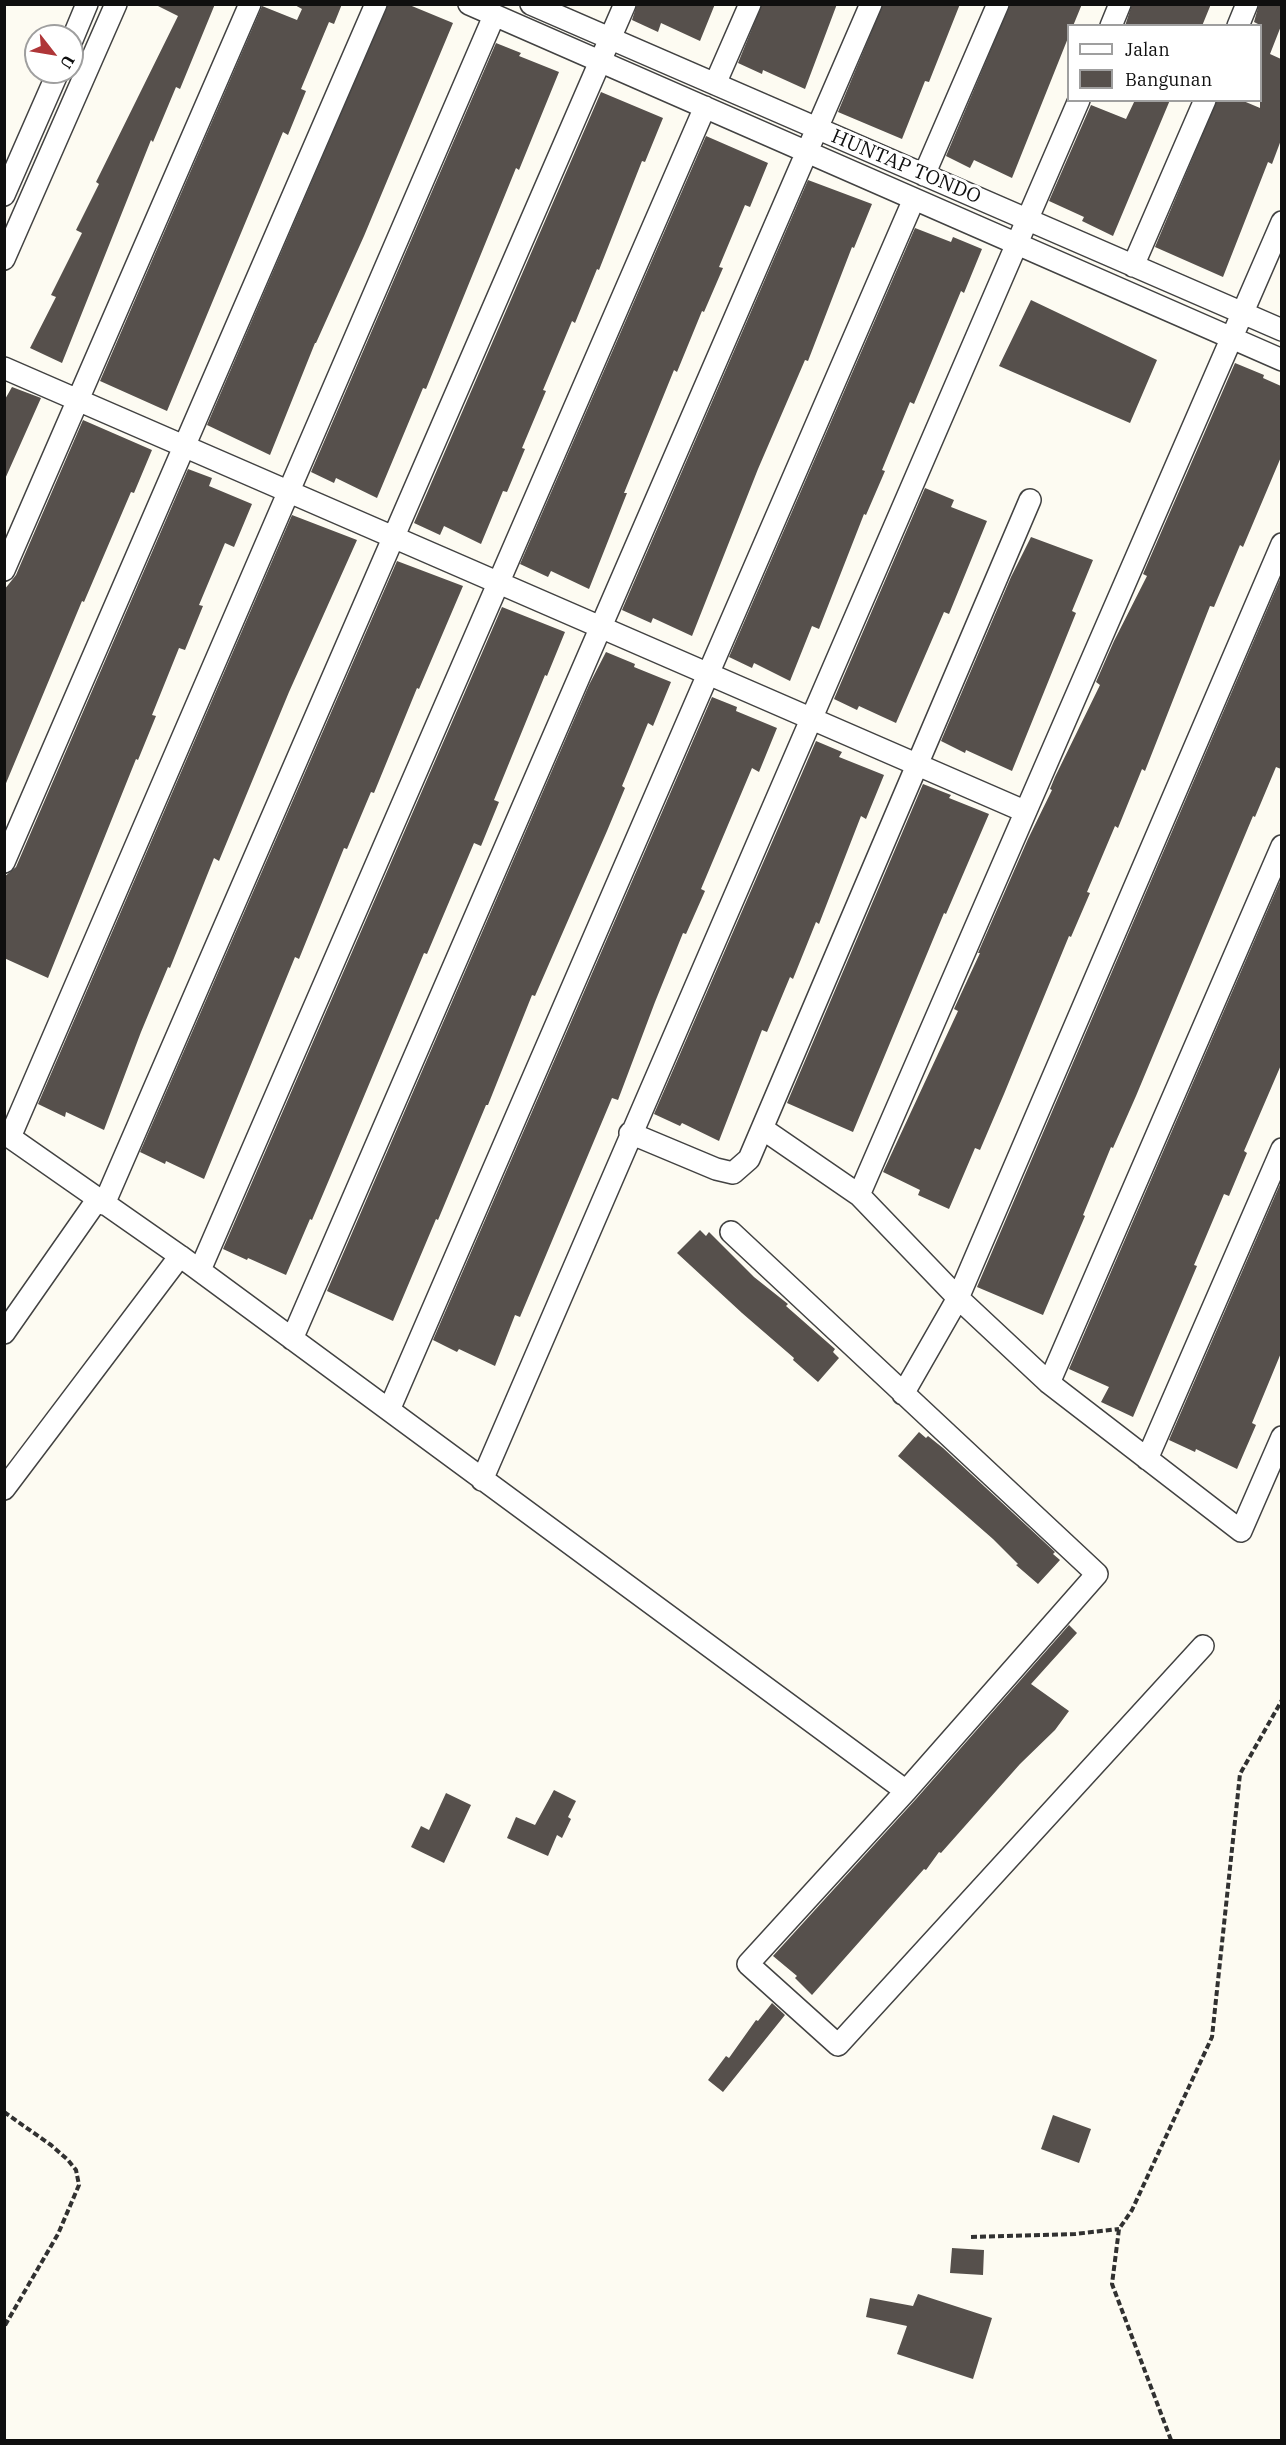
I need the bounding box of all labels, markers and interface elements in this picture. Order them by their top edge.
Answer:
north arrow [24,24,84,84]
legend [1067,24,1262,102]
text: Jalan [1125,38,1170,61]
text: U [56,52,79,73]
text: Bangunan [1125,68,1212,91]
street label: HUNTAP TONDO [828,125,984,209]

